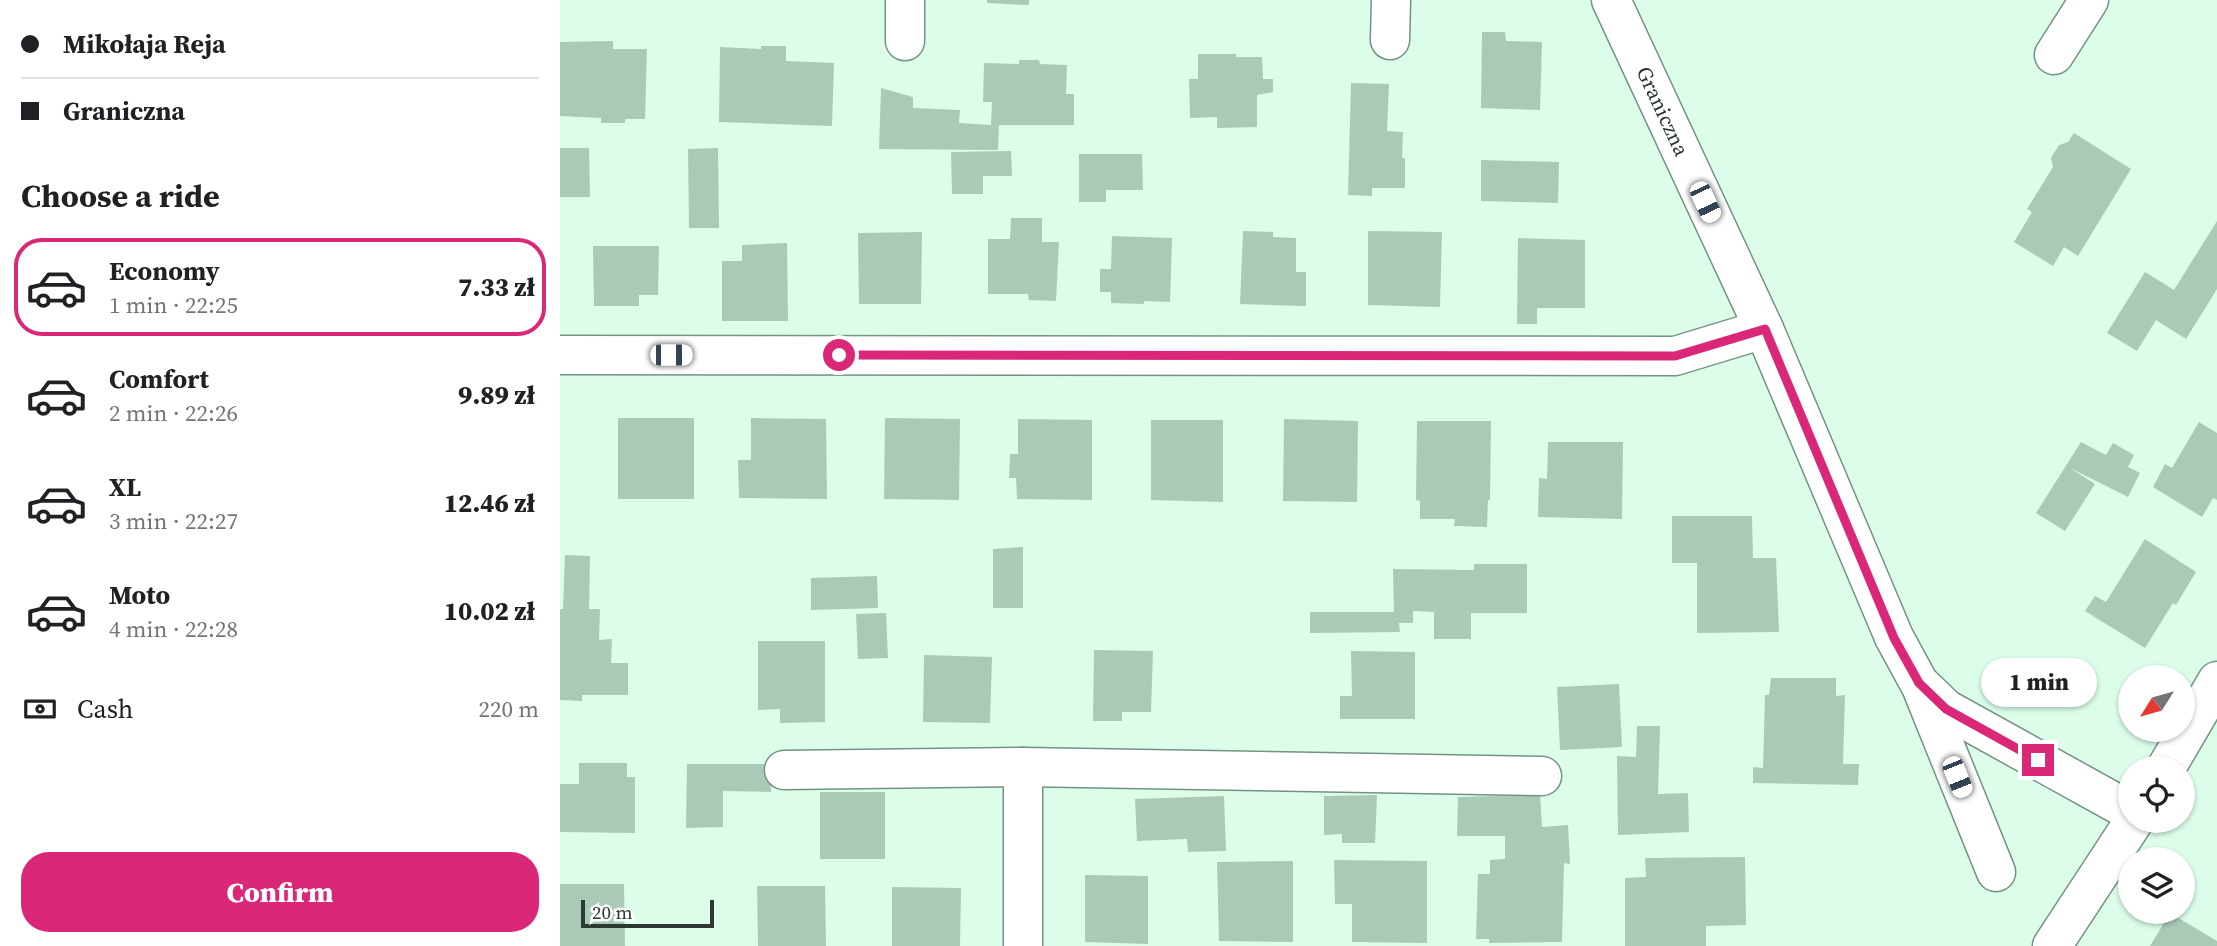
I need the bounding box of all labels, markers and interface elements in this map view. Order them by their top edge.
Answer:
text: Mikołaja Reja [63,26,226,62]
street label: Graniczna [1630,61,1697,161]
text: Graniczna [63,93,185,129]
text: Choose a ride [21,174,220,218]
car [1687,179,1724,225]
text: Economy [109,253,220,289]
icon: car [25,256,88,319]
text: 7.33 zł [458,269,535,305]
text: 1 min · 22:25 [109,289,238,321]
route start [823,339,855,371]
car [651,345,693,366]
text: Comfort [109,361,209,397]
icon: car [25,364,88,427]
text: 9.89 zł [458,377,535,413]
text: 2 min · 22:26 [109,397,238,429]
text: XL [109,469,141,505]
icon: car [25,472,88,535]
text: 12.46 zł [444,485,535,521]
text: 3 min · 22:27 [109,505,238,537]
text: Moto [109,577,170,613]
icon: car [25,580,88,643]
text: 10.02 zł [444,593,535,629]
text: 4 min · 22:28 [109,613,238,645]
callout: 1 min [1980,658,2096,708]
north arrow [2118,665,2194,742]
map controls [2118,665,2195,924]
text: 1 min [2009,666,2069,698]
icon: cash [21,690,59,728]
text: Cash [77,691,133,727]
text: 220 m [478,693,539,725]
route end [2022,744,2054,776]
car [1940,754,1975,800]
button: locate [2118,756,2195,833]
button: layers [2118,847,2195,924]
button: Confirm [21,852,539,932]
scale bar [581,897,714,929]
text: 20 m [592,899,633,925]

